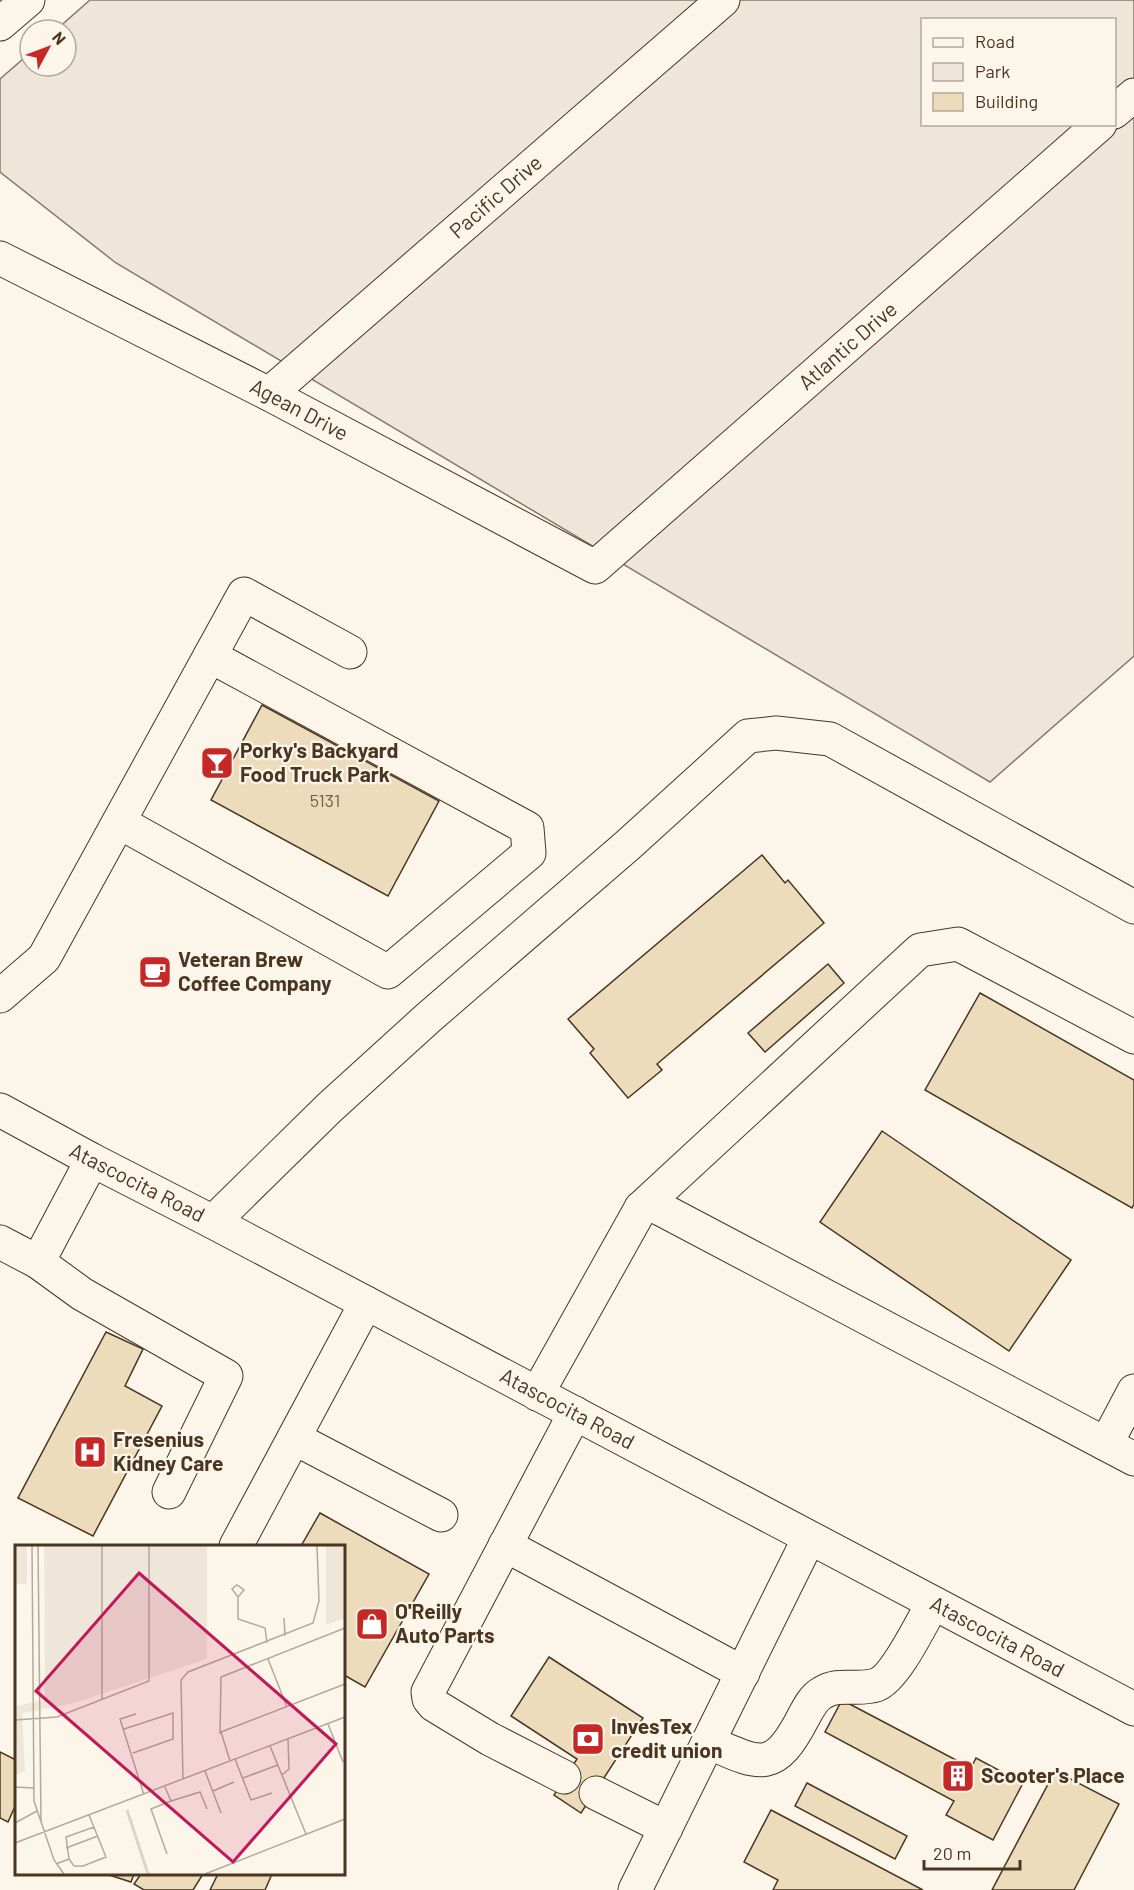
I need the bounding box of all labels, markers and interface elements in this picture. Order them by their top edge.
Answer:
north arrow [18,18,78,78]
legend [921,18,1116,126]
text: N [49,28,70,48]
text: Road [975,30,1015,52]
text: Park [975,60,1010,82]
text: Building [975,90,1038,112]
street label: Pacific Drive [444,149,546,243]
street label: Atlantic Drive [793,295,901,394]
street label: Agean Drive [246,372,353,445]
place label: Porky's Backyard Food Truck Park [240,737,399,786]
bar icon: Porky's Backyard Food Truck Park [199,745,235,781]
house number: 5131 [310,789,340,811]
place label: Veteran Brew Coffee Company [178,946,332,995]
cafe icon: Veteran Brew Coffee Company [137,954,173,990]
street label: Atascocita Road [66,1137,210,1227]
street label: Atascocita Road [496,1362,639,1454]
place label: Fresenius Kidney Care [113,1426,224,1475]
hospital icon: Fresenius Kidney Care [72,1434,108,1470]
inset map [15,1545,345,1875]
street label: Atascocita Road [926,1590,1069,1682]
place label: O'Reilly Auto Parts [395,1598,494,1647]
shop icon: O'Reilly Auto Parts [354,1606,390,1642]
place label: InvesTex credit union [611,1713,722,1762]
bank icon: InvesTex credit union [570,1721,606,1757]
building icon: Scooter's Place [940,1758,976,1794]
place label: Scooter's Place [981,1762,1125,1787]
scale bar [924,1833,1020,1871]
text: 20 m [933,1842,971,1864]

